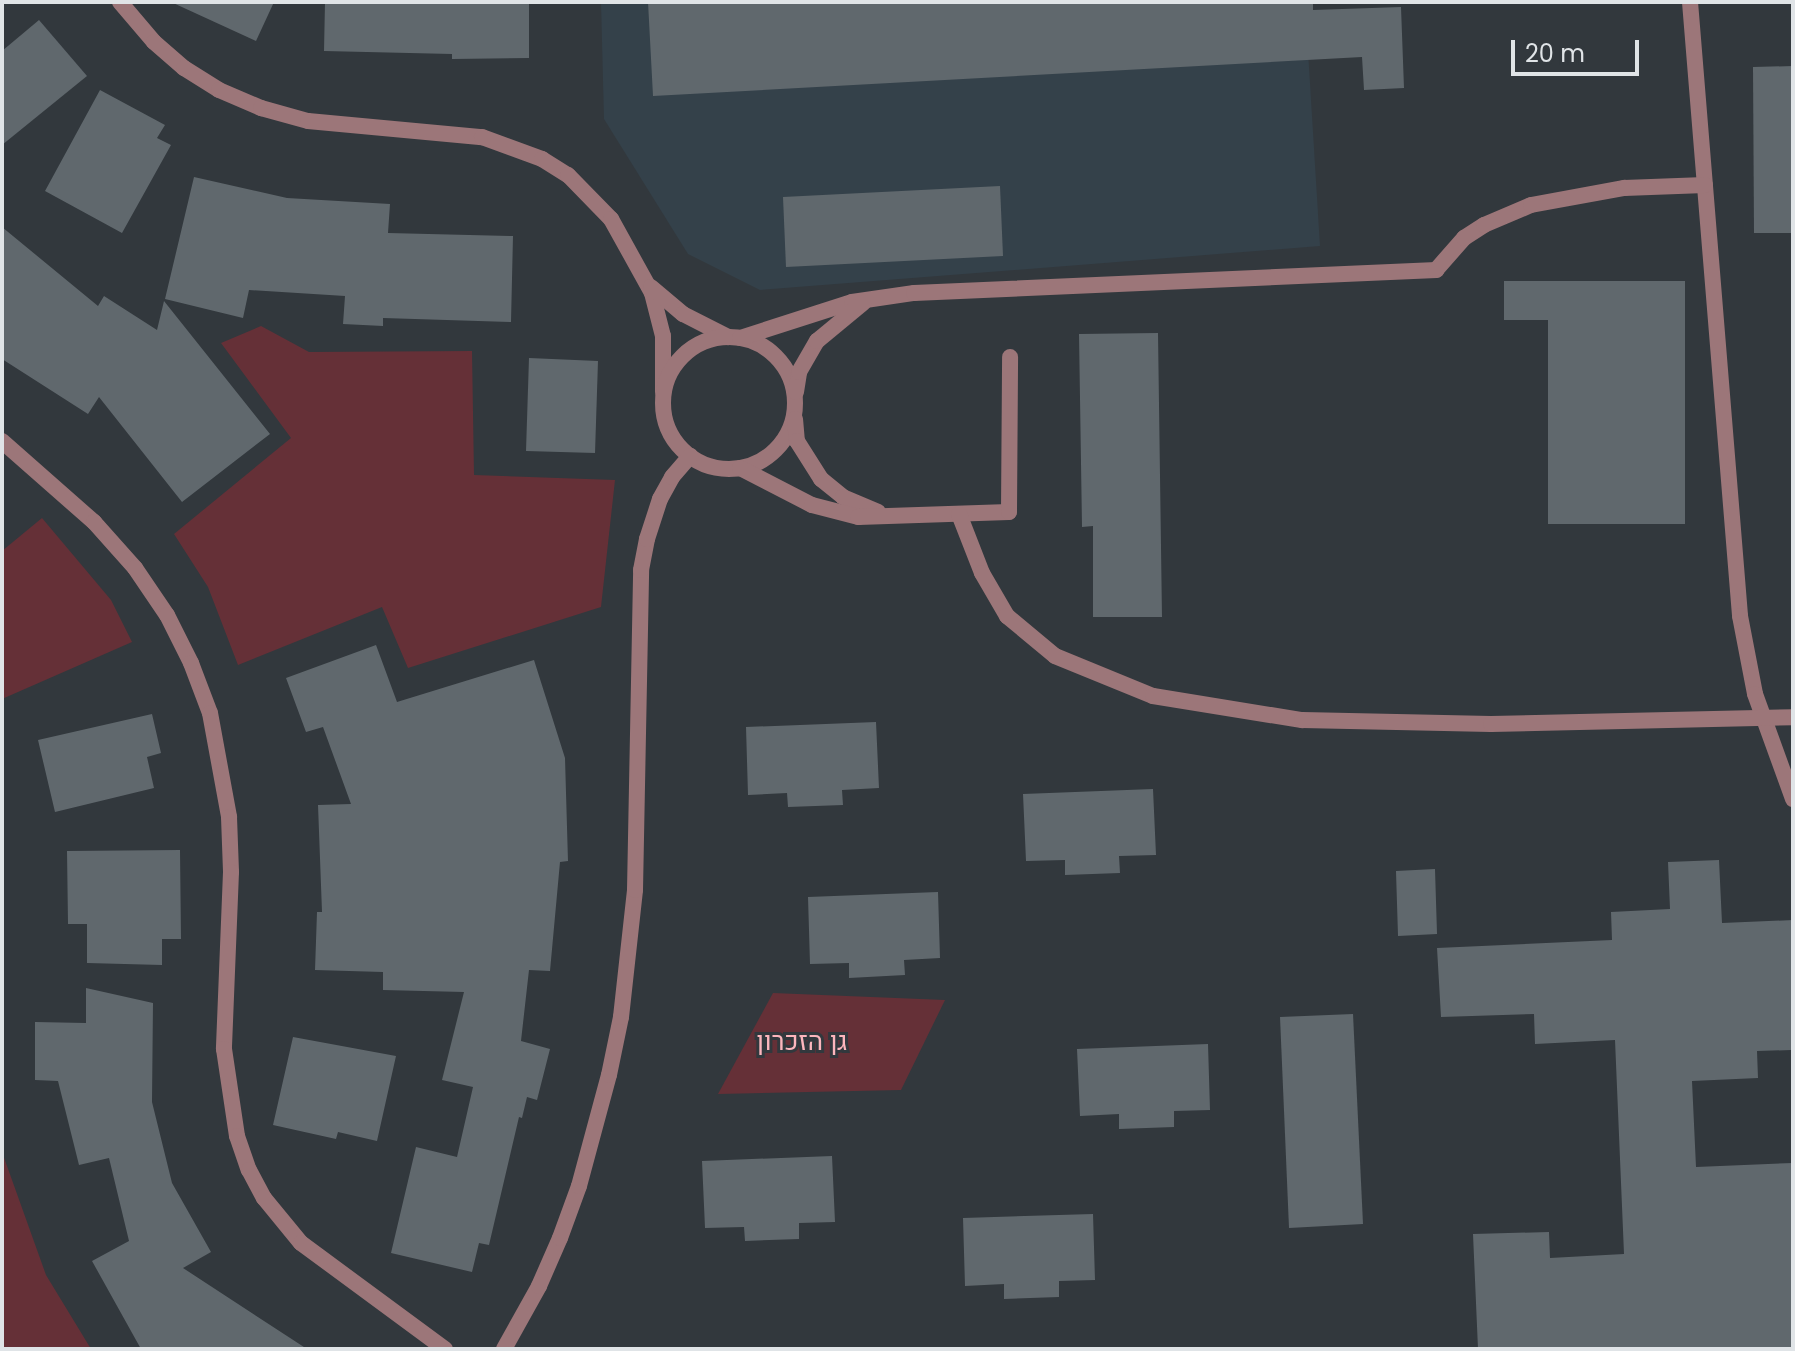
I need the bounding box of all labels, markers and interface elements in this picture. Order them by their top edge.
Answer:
scale bar [1515,24,1643,74]
text: 20 m [1525,37,1585,70]
park label: גן הזכרון [757,1026,847,1058]

